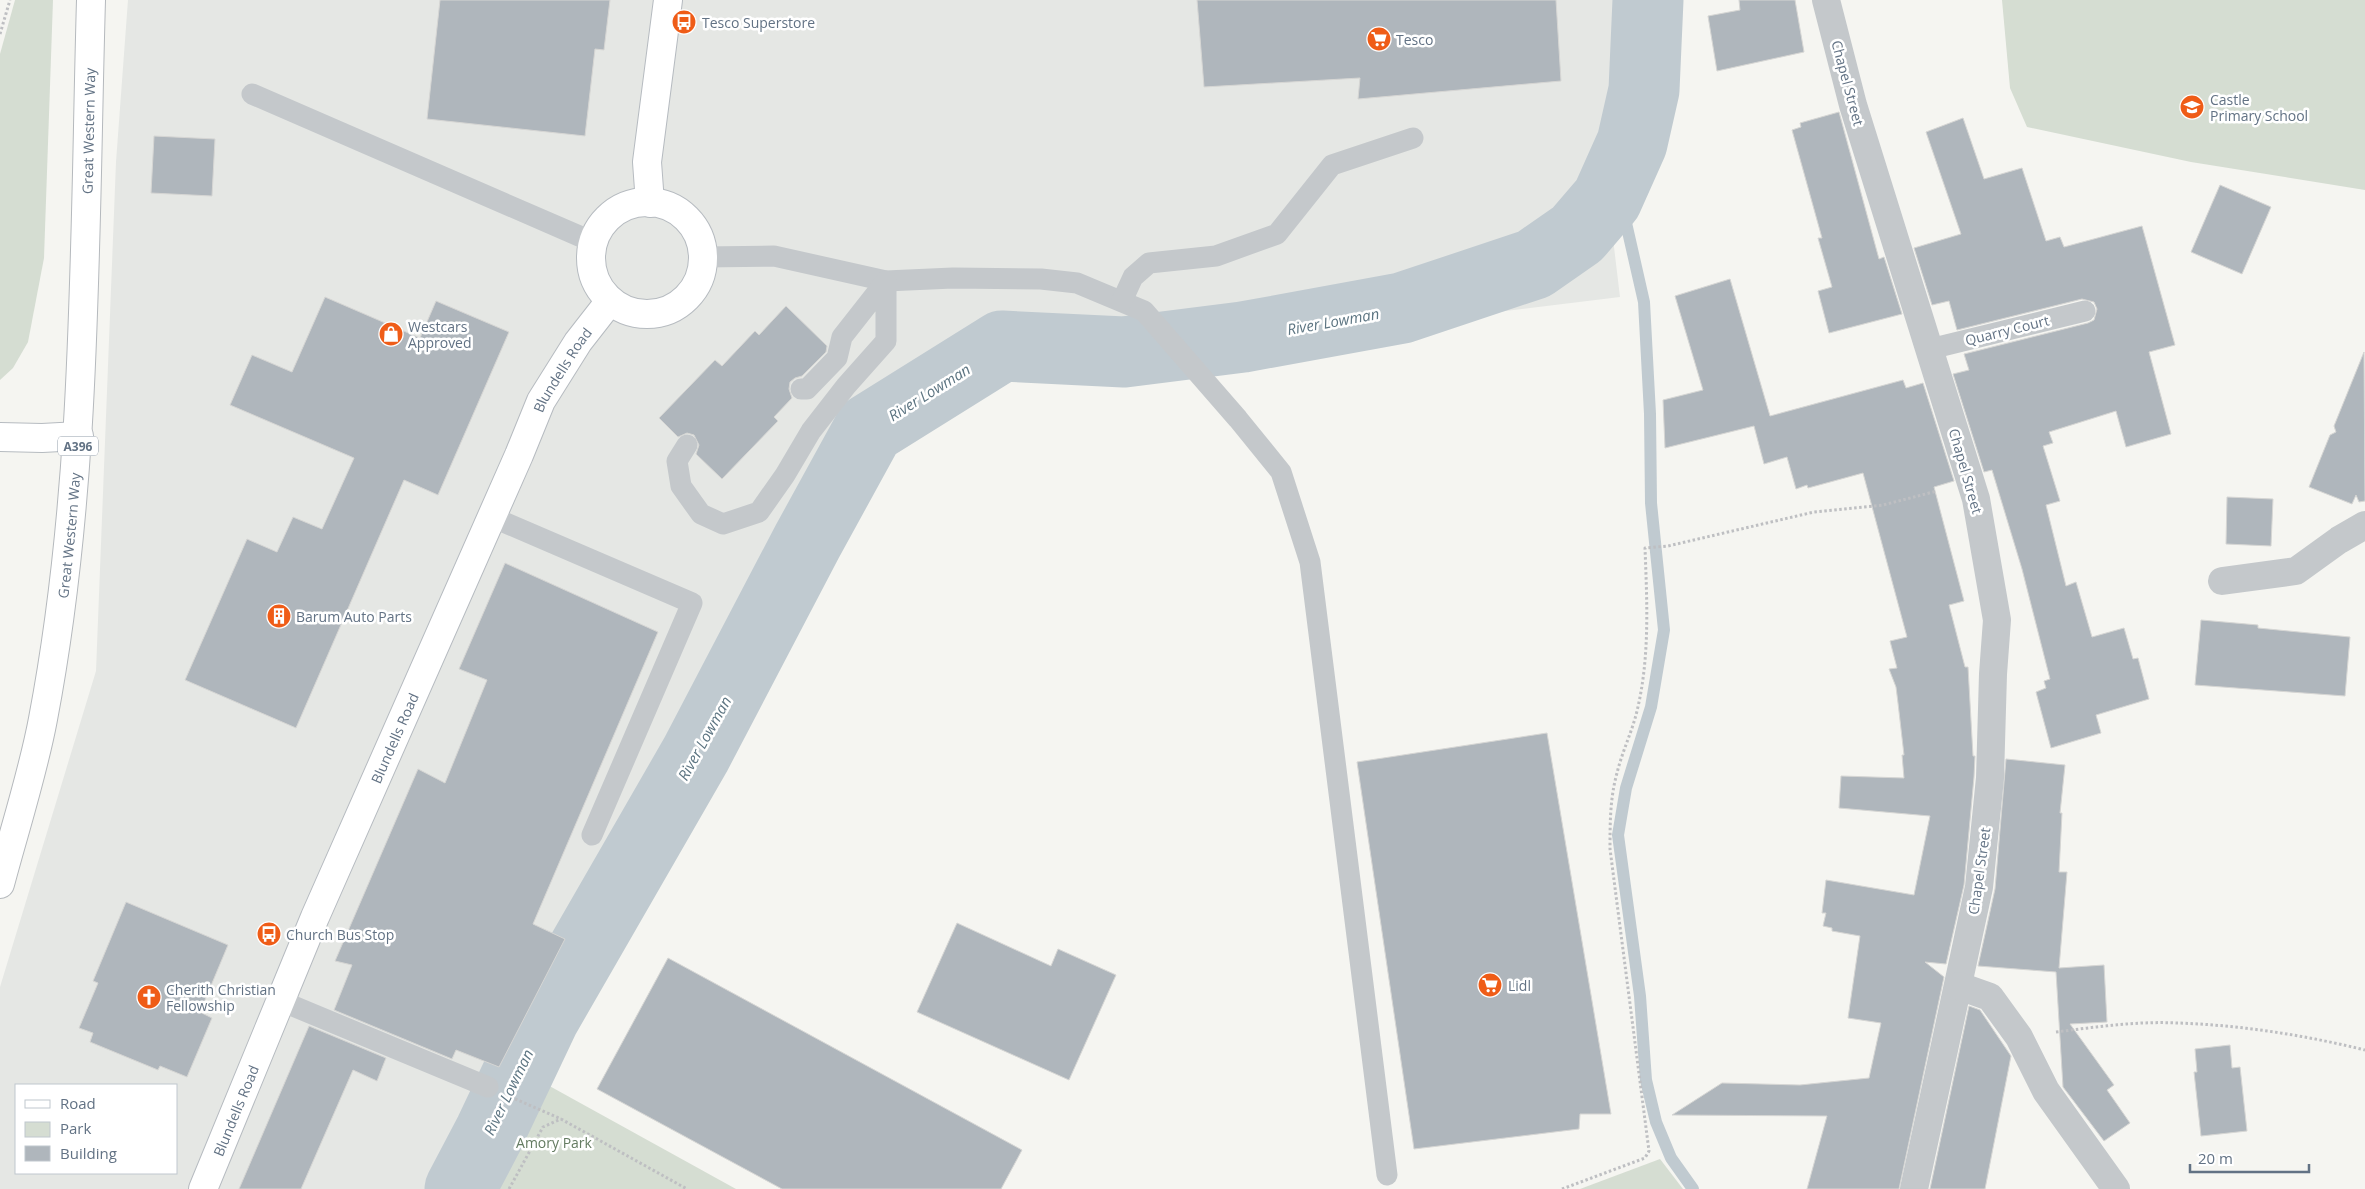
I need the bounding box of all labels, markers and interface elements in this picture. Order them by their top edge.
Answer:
bus stop icon: Tesco Superstore [671,9,697,35]
place label: Tesco Superstore [702,13,815,32]
supermarket icon: Tesco [1366,26,1392,52]
place label: Tesco [1396,30,1433,49]
street label: Chapel Street [1827,38,1869,128]
street label: Great Western Way [77,67,99,194]
place label: Castle Primary School [2210,90,2308,125]
school or university icon: Castle Primary School [2179,94,2205,120]
water label: River Lowman [1285,303,1381,339]
street label: Quarry Court [1963,310,2051,350]
place label: Westcars Approved [408,317,472,352]
shop icon: Westcars Approved [378,321,404,347]
street label: Blundells Road [528,323,596,415]
water label: River Lowman [884,359,974,425]
street label: Chapel Street [1945,426,1987,516]
road number: A396 [58,436,98,456]
street label: Great Western Way [53,471,84,599]
building icon: Barum Auto Parts [266,603,292,629]
place label: Barum Auto Parts [296,607,412,626]
street label: Blundells Road [366,690,422,786]
water label: River Lowman [673,692,735,784]
street label: Chapel Street [1963,826,1995,916]
bus stop icon: Church Bus Stop [256,921,282,947]
place label: Church Bus Stop [286,925,394,944]
supermarket icon: Lidl [1477,972,1503,998]
place label: Lidl [1508,976,1531,995]
place label: Cherith Christian Fellowship [166,980,276,1015]
church icon: Cherith Christian Fellowship [136,984,162,1010]
water label: River Lowman [479,1046,537,1138]
street label: Blundells Road [208,1062,263,1159]
legend [15,1084,178,1174]
text: Road [60,1093,96,1113]
text: Park [60,1118,91,1138]
park label: Amory Park [516,1133,593,1152]
scale bar [2190,1142,2309,1174]
text: Building [60,1143,117,1163]
text: 20 m [2198,1148,2233,1168]

